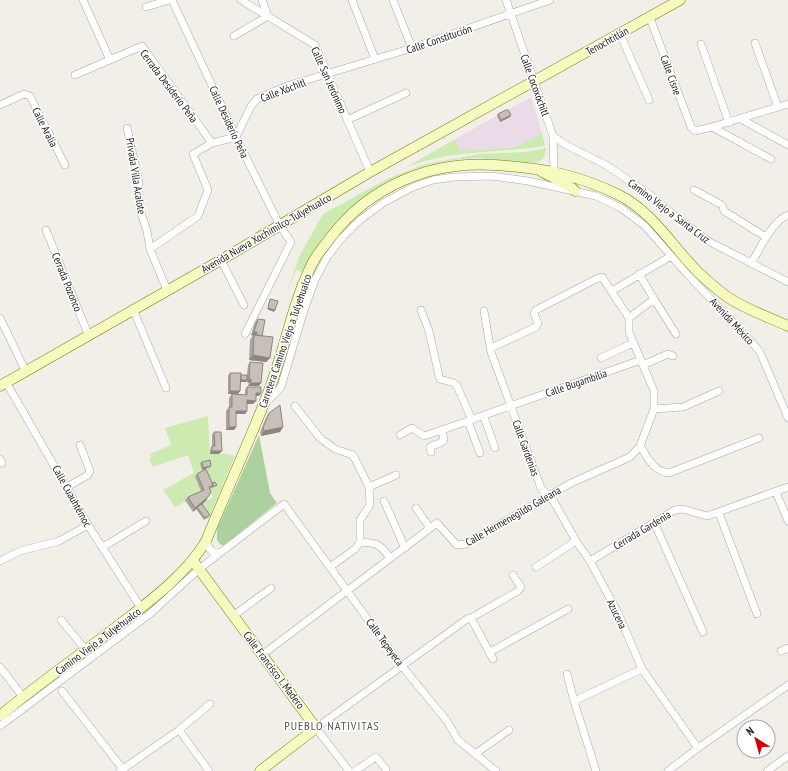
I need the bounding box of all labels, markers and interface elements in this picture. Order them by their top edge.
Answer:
street label: Calle Constitución [404,21,474,57]
street label: Tenochtitlán [583,23,631,58]
street label: Calle San Jerónimo [308,44,350,116]
street label: Cerrada Desiderio Peña [137,47,201,125]
street label: Calle Cocoxóchitl [517,52,553,118]
street label: Calle Cisne [657,53,685,97]
street label: Calle Xóchitl [258,75,308,105]
street label: Calle Desiderio Peña [206,84,252,160]
street label: Calle Aralia [29,105,61,149]
street label: Privada Villa Acalote [123,137,149,216]
street label: Camino Viejo a Santa Cruz [625,176,713,246]
street label: Avenida Nueva Xochimilco-Tulyehualco [199,190,334,276]
street label: Cerrada Pozonco [49,250,85,314]
street label: Carretera Camino Viejo a Tulyehualco [256,272,315,410]
street label: Avenida México [707,295,757,348]
street label: Calle Bugambilia [543,366,609,400]
street label: Calle Gardenias [509,418,543,478]
street label: Calle Cuauhtémoc [49,463,95,529]
street label: Calle Hermenegildo Galeana [463,483,563,549]
street label: Cerrada Gardenia [611,507,673,553]
street label: Azucena [604,597,630,631]
street label: Camino Viejo a Tulyehualco [52,604,144,678]
street label: Calle Tepeyeca [363,615,407,669]
street label: Calle Francisco I. Madero [240,628,308,712]
district label: PUEBLO NATIVITAS [284,718,380,733]
north arrow [736,719,776,759]
text: N [743,724,757,738]

